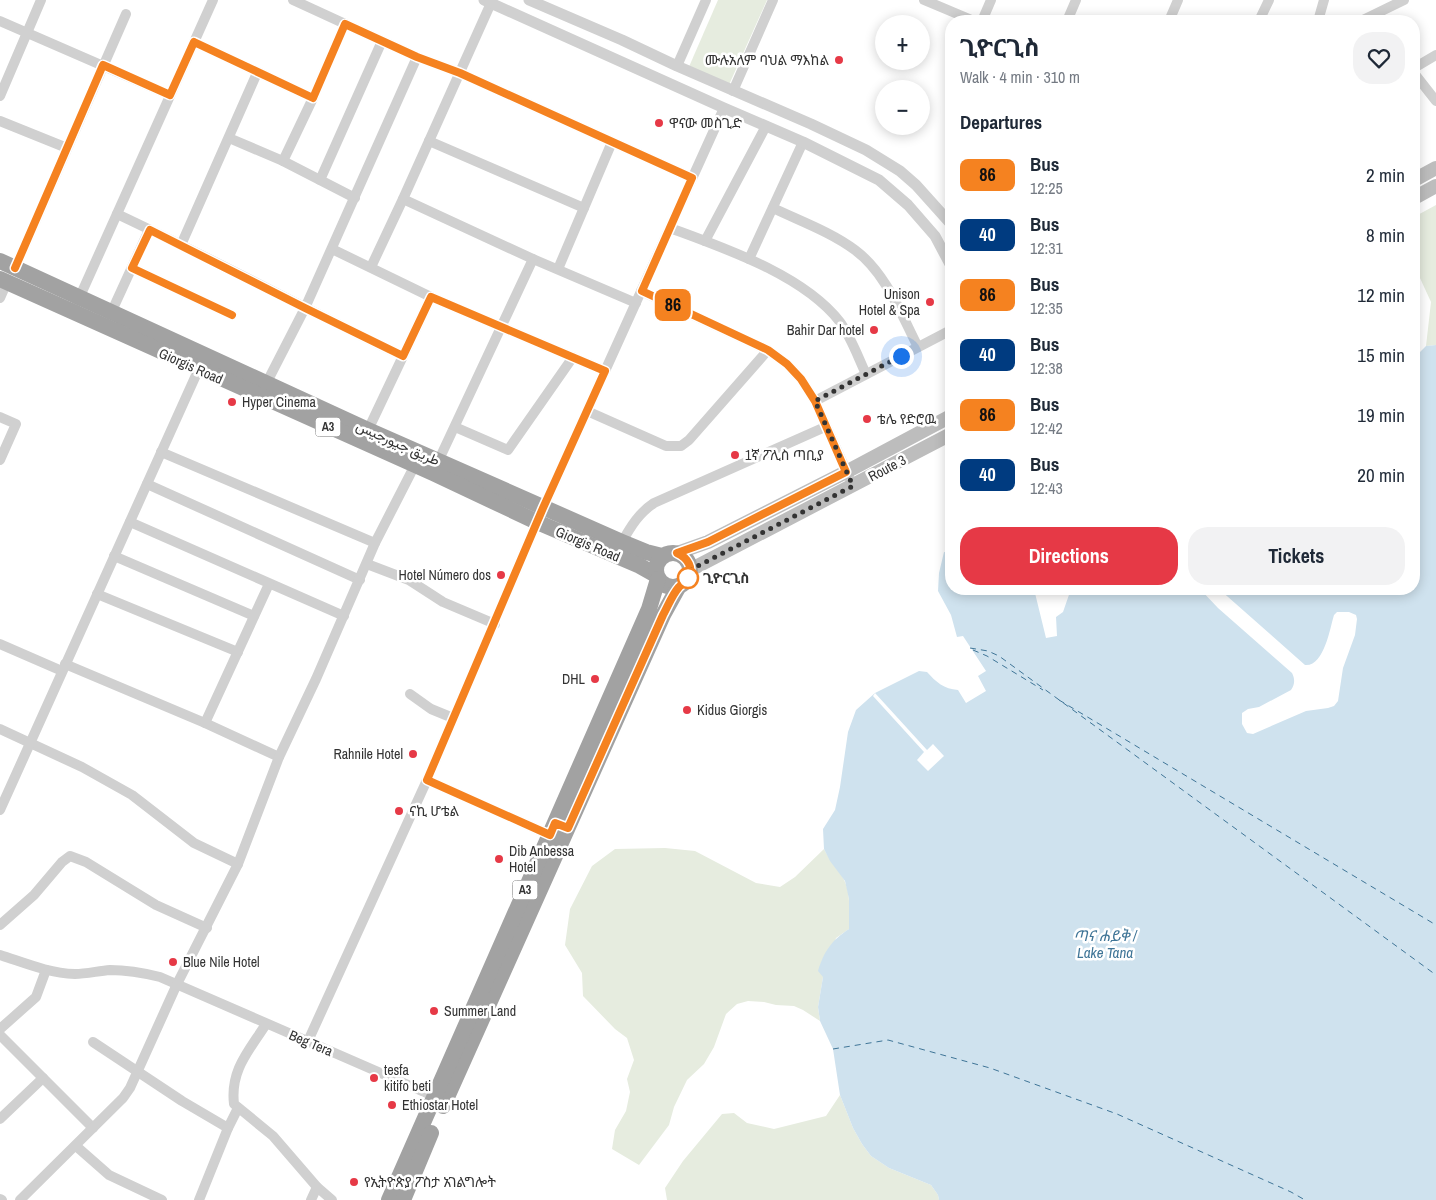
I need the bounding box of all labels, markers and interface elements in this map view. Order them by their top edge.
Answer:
map controls [875,15,930,135]
button: + [875,15,930,70]
text: ጊዮርጊስ [960,31,1039,63]
button: heart [1353,32,1405,84]
place label: ሙሉአለም ባህል ማእከል [705,51,830,69]
marker: ሙሉአለም ባህል ማእከል [833,54,845,66]
text: Walk · 4 min · 310 m [960,66,1080,88]
button: − [875,80,930,135]
text: Departures [960,109,1042,135]
place label: ዋናው መስጊድ [669,114,742,132]
marker: ዋናው መስጊድ [653,117,665,129]
text: Bus [1030,151,1059,177]
text: 86 [979,162,996,187]
text: 2 min [1366,162,1405,188]
text: 12:25 [1030,177,1063,199]
text: Bus [1030,211,1059,237]
text: 40 [979,222,996,247]
text: 8 min [1366,222,1405,248]
text: 12:31 [1030,237,1063,259]
text: Bus [1030,271,1059,297]
text: 86 [979,282,996,307]
text: 12 min [1357,282,1405,308]
place label: Unison Hotel & Spa [859,285,921,319]
line badge: 86 [650,289,696,321]
text: 86 [665,292,681,317]
marker: Unison Hotel & Spa [924,296,936,308]
text: 12:35 [1030,297,1063,319]
place label: Bahir Dar hotel [787,321,864,339]
marker: Bahir Dar hotel [868,324,880,336]
text: Bus [1030,331,1059,357]
text: 40 [979,342,996,367]
text: 15 min [1357,342,1405,368]
street label: Giorgis Road [156,344,226,388]
your location [889,344,914,369]
text: 12:38 [1030,357,1063,379]
text: Bus [1030,391,1059,417]
place label: Hyper Cinema [242,393,317,411]
marker: Hyper Cinema [226,396,238,408]
text: 86 [979,402,996,427]
text: 19 min [1357,402,1405,428]
place label: ቴሌ የድሮዉ [877,410,936,428]
marker: ቴሌ የድሮዉ [861,413,873,425]
street label: طريق جيورجيس [353,417,443,469]
text: 12:42 [1030,417,1063,439]
road number: A3 [316,418,340,437]
place label: 1ኛ ፖሊስ ጣቢያ [745,446,824,464]
marker: 1ኛ ፖሊስ ጣቢያ [729,449,741,461]
street label: Route 3 [865,451,909,485]
text: Bus [1030,451,1059,477]
text: 40 [979,462,996,487]
text: 20 min [1357,462,1405,488]
text: 12:43 [1030,477,1063,499]
street label: Giorgis Road [553,522,623,566]
button: Directions [960,527,1178,585]
button: Tickets [1188,527,1405,585]
place label: Hotel Número dos [398,566,491,584]
marker: ጊዮርጊስ [677,567,699,589]
marker: Hotel Número dos [495,569,507,581]
place label: ጊዮርጊስ [703,569,749,587]
place label: DHL [562,670,586,688]
marker: DHL [589,673,601,685]
place label: Kidus Giorgis [697,701,767,719]
marker: Kidus Giorgis [681,704,693,716]
place label: Rahnile Hotel [333,745,403,763]
marker: Rahnile Hotel [407,748,419,760]
place label: ናኪ ሆቴል [409,802,460,820]
marker: ናኪ ሆቴል [393,805,405,817]
place label: Dib Anbessa Hotel [509,842,575,876]
marker: Dib Anbessa Hotel [493,853,505,865]
road number: A3 [512,880,538,900]
water label: ጣና ሐይቅ / Lake Tana [1073,925,1138,963]
place label: Blue Nile Hotel [183,953,260,971]
marker: Blue Nile Hotel [167,956,179,968]
place label: Summer Land [444,1002,516,1020]
marker: Summer Land [428,1005,440,1017]
street label: Beg Tera [286,1026,336,1060]
place label: tesfa kitifo beti [384,1061,431,1095]
marker: tesfa kitifo beti [368,1072,380,1084]
place label: Ethiostar Hotel [402,1096,478,1114]
marker: Ethiostar Hotel [386,1099,398,1111]
place label: የኢትዮጵያ ፖስታ አገልግሎት [364,1173,496,1191]
marker: የኢትዮጵያ ፖስታ አገልግሎት [348,1176,360,1188]

